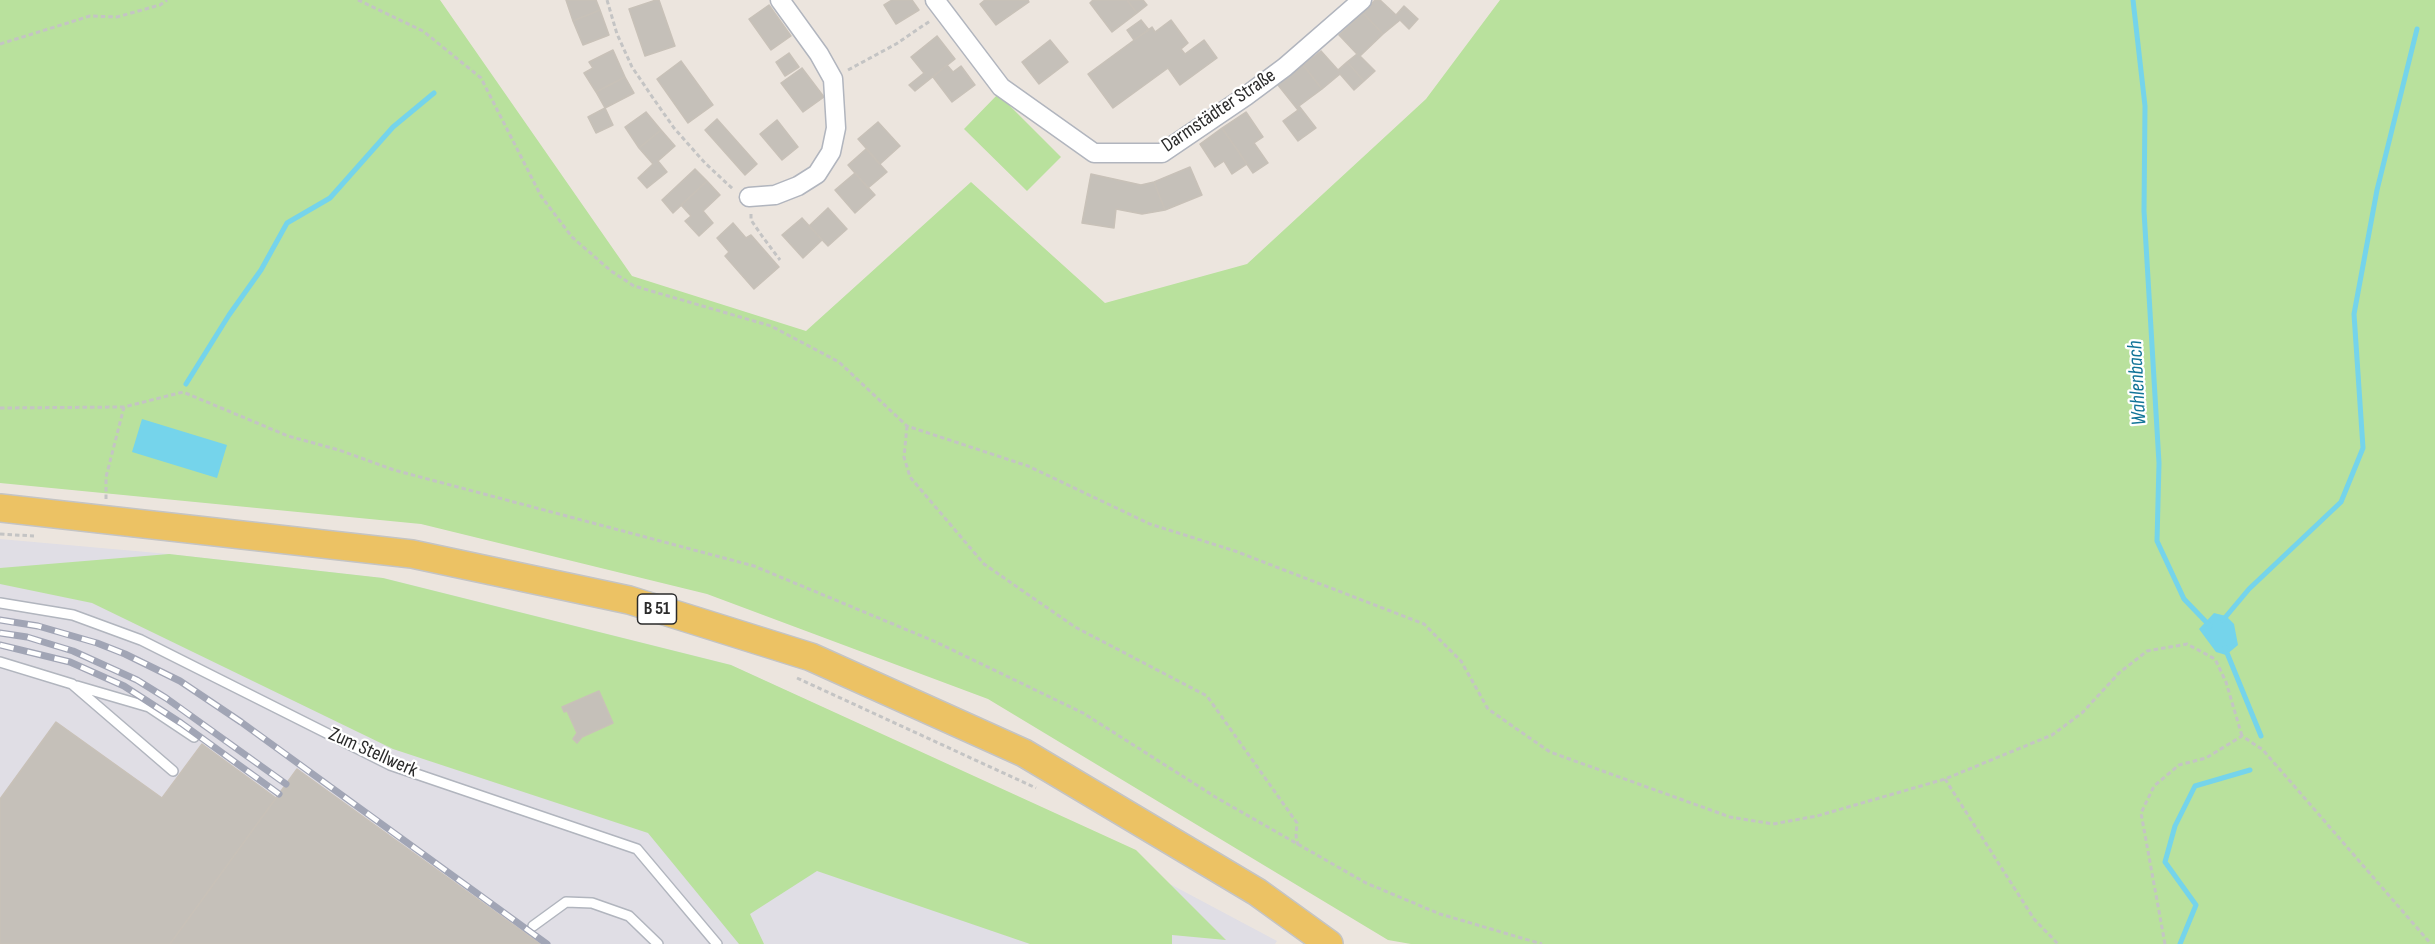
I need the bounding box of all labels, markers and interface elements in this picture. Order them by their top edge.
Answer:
street label: Darmstädter Straße [1157,64,1281,158]
water label: Wahlenbach [2123,340,2153,426]
road number: B 51 [638,594,676,624]
street label: Zum Stellwerk [325,723,421,783]

